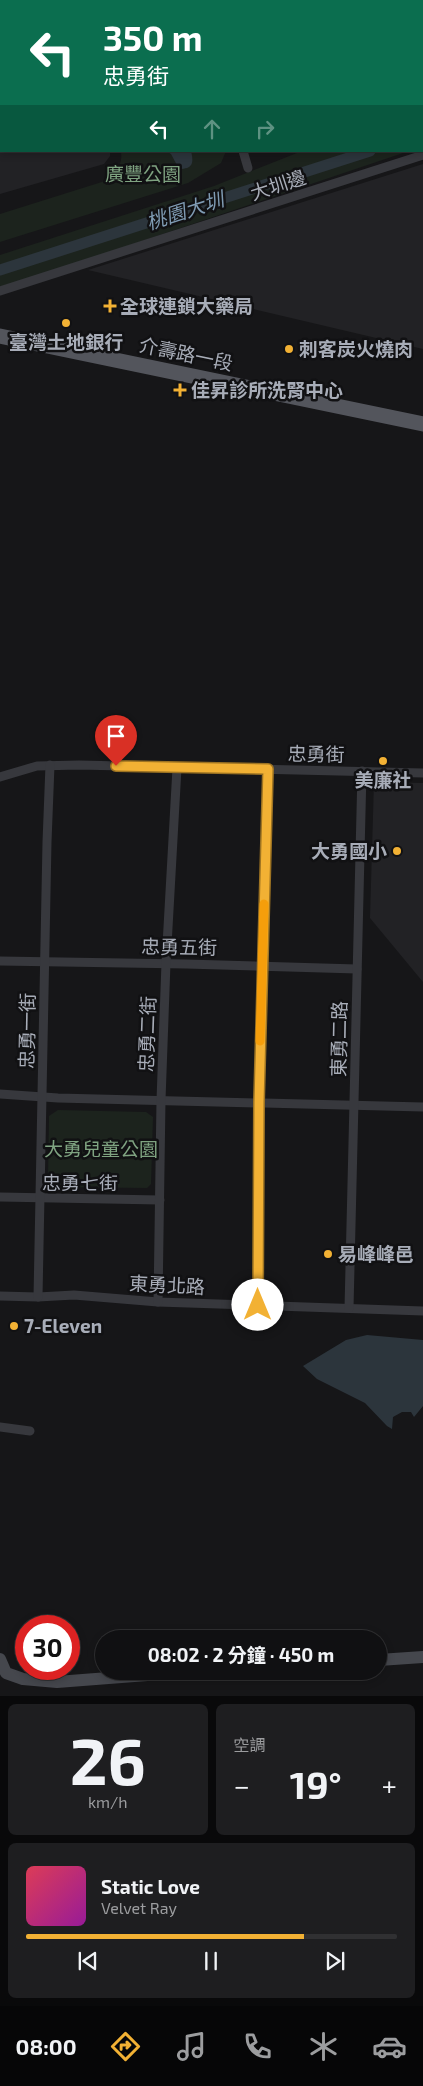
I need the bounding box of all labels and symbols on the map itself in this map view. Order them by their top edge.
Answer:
park label: 廣豐公園 [105,162,181,185]
street label: 大圳邊 [247,165,309,204]
water label: 桃園大圳 [143,185,229,234]
place label: 全球連鎖大藥局 [120,294,253,317]
marker: 全球連鎖大藥局 [104,300,116,312]
marker: 臺灣土地銀行 [60,317,72,329]
place label: 臺灣土地銀行 [9,330,123,353]
street label: 介壽路一段 [137,332,235,375]
place label: 刺客炭火燒肉 [299,337,413,360]
marker: 刺客炭火燒肉 [283,343,295,355]
place label: 佳昇診所洗腎中心 [191,378,343,401]
marker: 佳昇診所洗腎中心 [173,383,187,397]
pin [95,715,137,766]
street label: 忠勇街 [287,742,345,765]
marker: 美廉社 [377,755,389,767]
place label: 美廉社 [354,768,412,791]
place label: 大勇國小 [311,839,387,862]
marker: 大勇國小 [391,845,403,857]
street label: 忠勇五街 [141,934,217,959]
street label: 忠勇一街 [14,993,39,1069]
street label: 忠勇二街 [134,996,159,1072]
street label: 東勇二路 [326,1001,351,1077]
park label: 大勇兒童公園 [44,1137,158,1160]
street label: 忠勇七街 [42,1171,118,1194]
place label: 易峰峰邑 [338,1242,414,1265]
marker: 易峰峰邑 [322,1248,334,1260]
street label: 東勇北路 [128,1271,206,1298]
position arrow [231,1278,283,1330]
place label: 7-Eleven [24,1314,102,1337]
marker: 7-Eleven [8,1320,20,1332]
speed limit sign: 30 [15,1615,80,1680]

